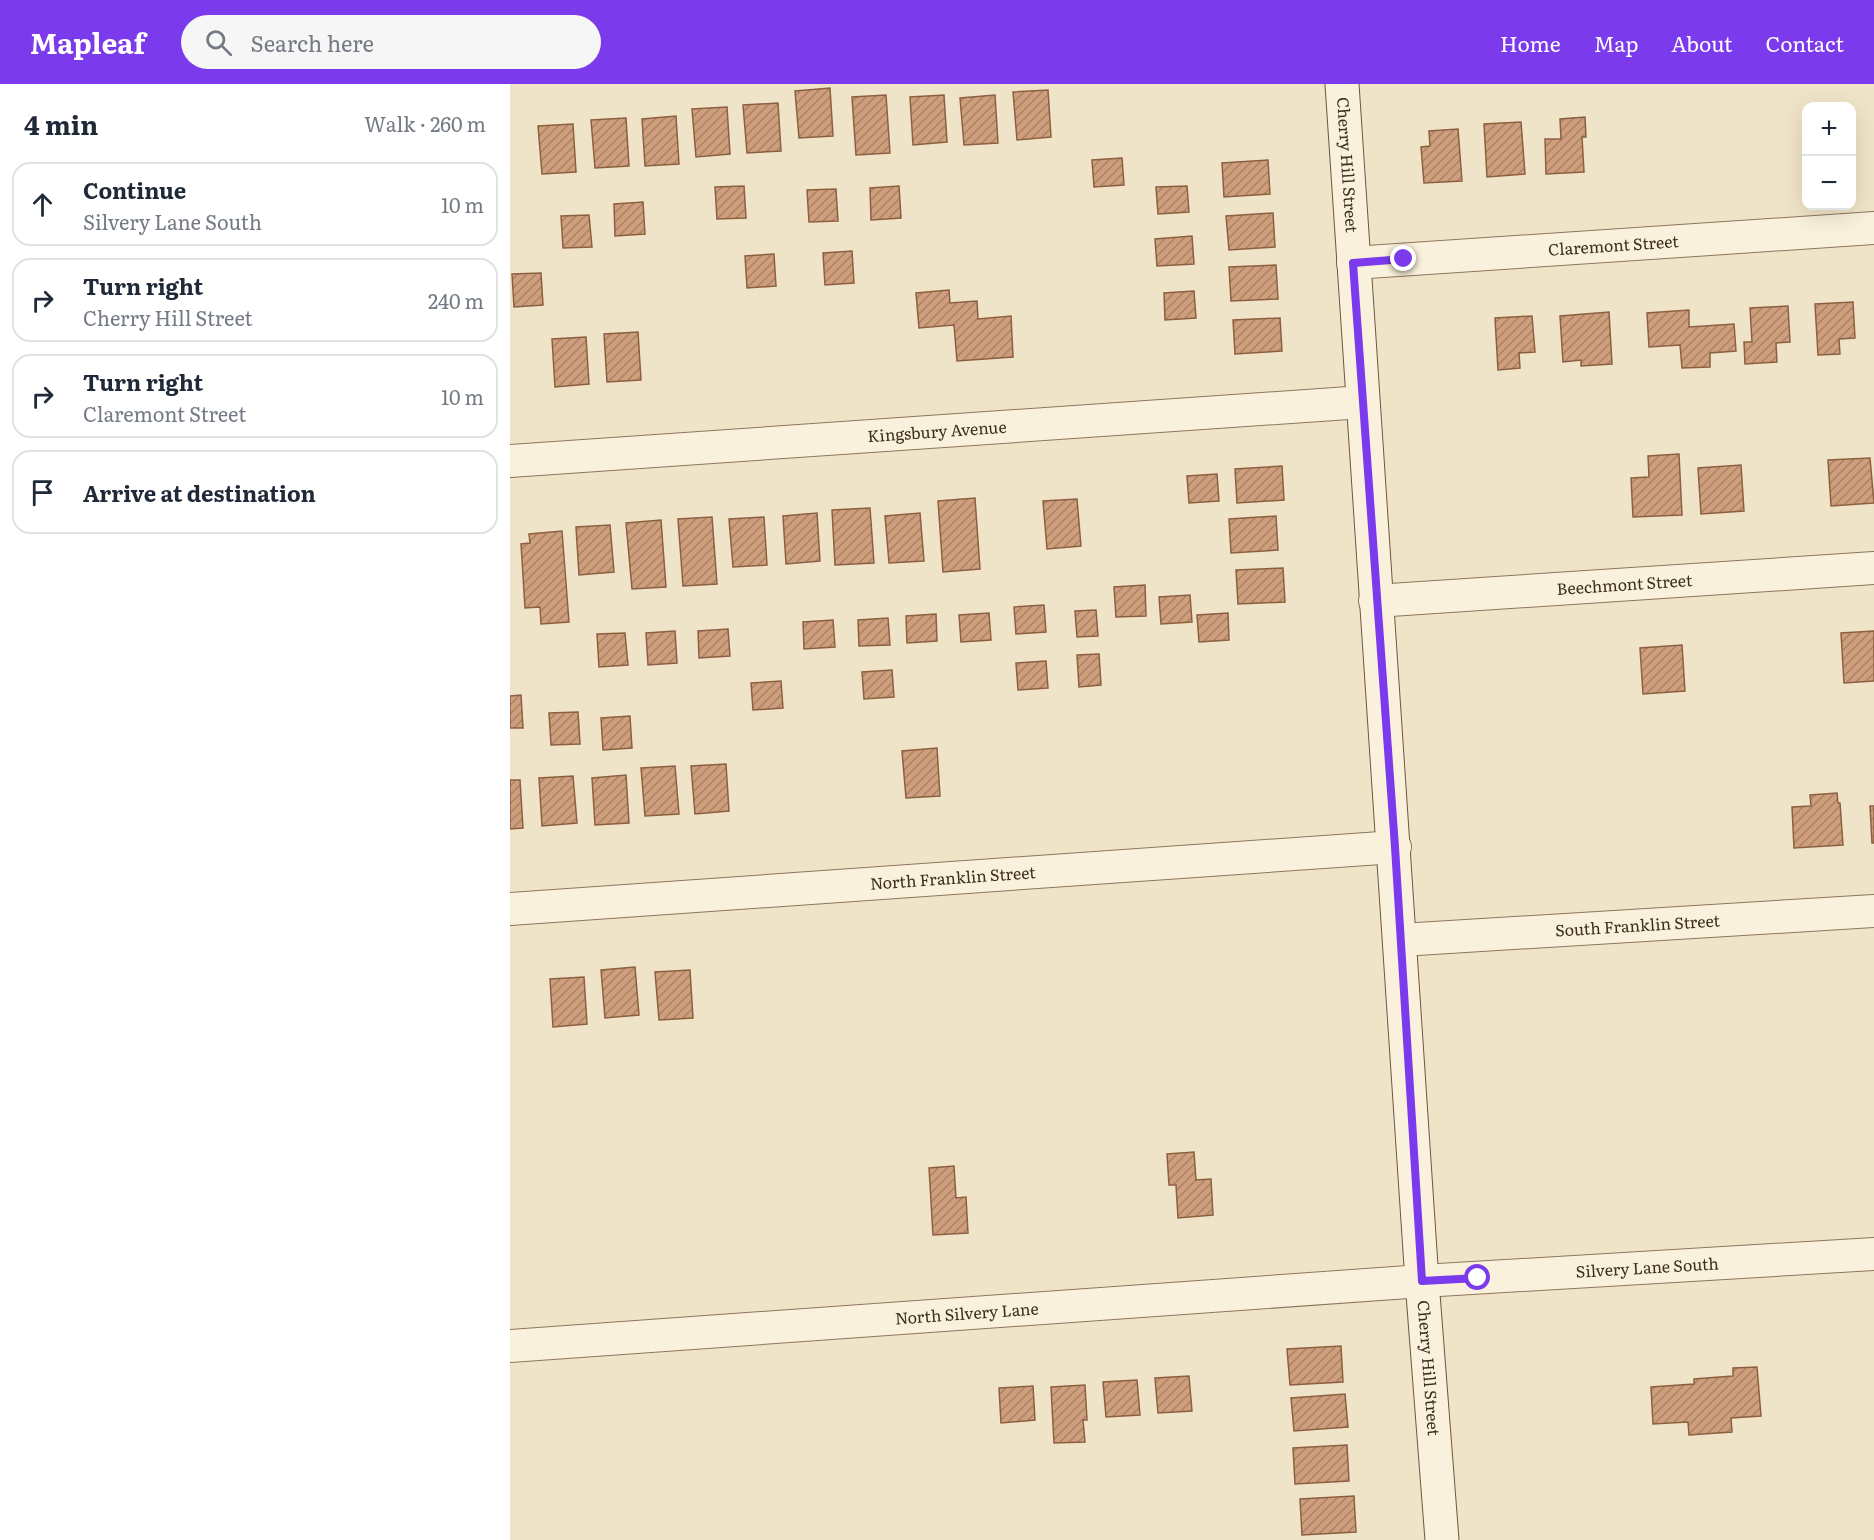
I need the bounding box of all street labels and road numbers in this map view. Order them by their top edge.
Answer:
street label: Cherry Hill Street [1332,96,1365,234]
street label: Claremont Street [1547,228,1680,261]
street label: Kingsbury Avenue [866,414,1007,447]
street label: Beechmont Street [1556,567,1693,600]
street label: North Franklin Street [869,859,1037,895]
street label: South Franklin Street [1554,907,1721,942]
street label: Silvery Lane South [1575,1250,1720,1283]
street label: North Silvery Lane [894,1295,1039,1330]
street label: Cherry Hill Street [1413,1299,1447,1437]

